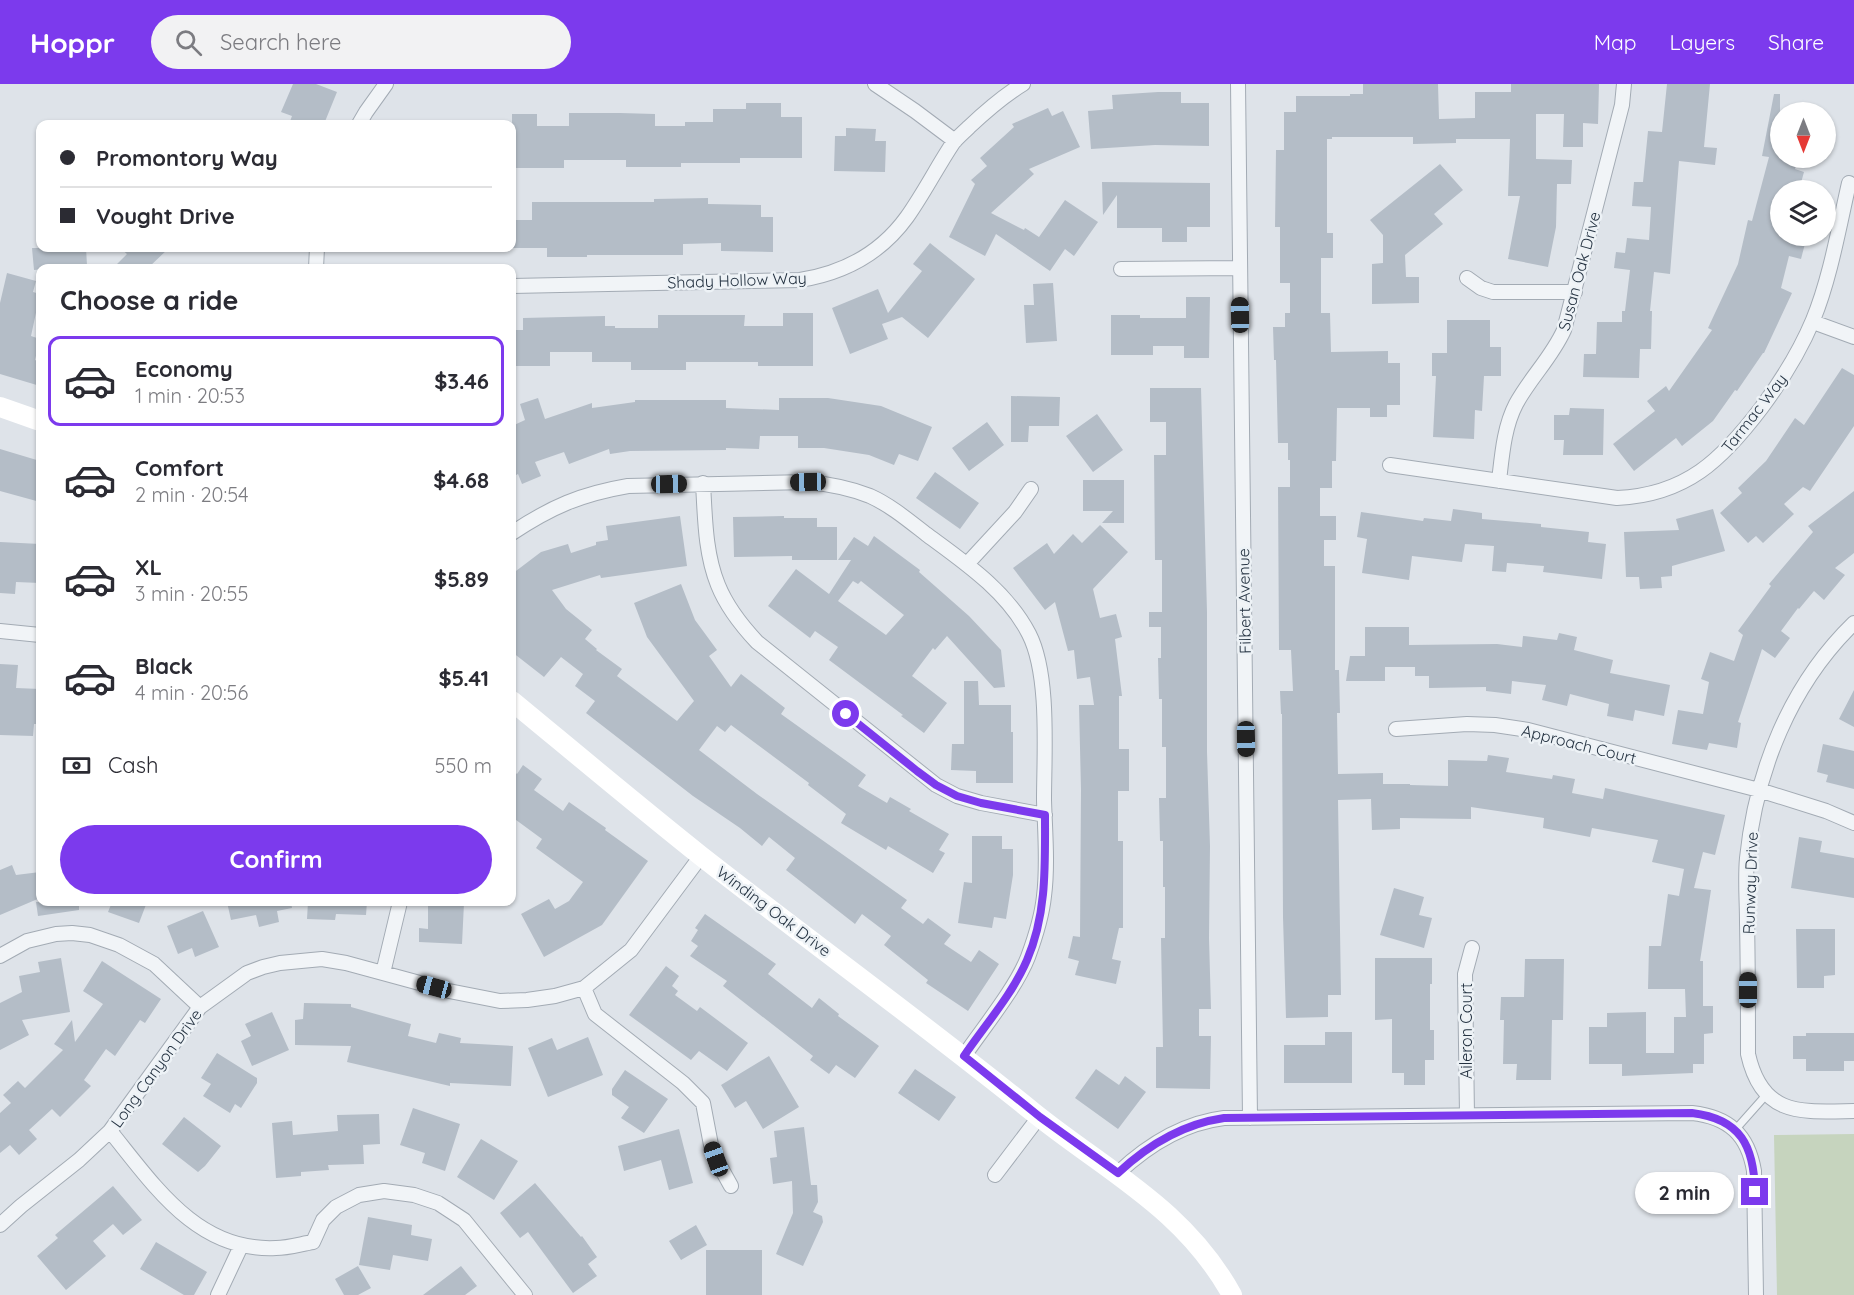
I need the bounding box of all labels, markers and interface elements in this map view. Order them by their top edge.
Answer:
search box [151,15,571,69]
text: Hoppr [30,25,115,60]
icon: search [172,26,205,59]
text: Search here [220,28,341,56]
text: Map [1594,29,1637,55]
text: Layers [1670,29,1735,55]
text: Share [1768,29,1824,55]
north arrow [1770,102,1836,168]
map controls [1770,102,1836,246]
text: Promontory Way [96,144,278,172]
button: layers [1770,180,1836,246]
text: Vought Drive [96,202,235,230]
street label: Susan Oak Drive [1553,209,1605,333]
street label: Shady Hollow Way [667,268,807,292]
text: Choose a ride [60,283,238,317]
car [1231,297,1249,333]
icon: car [63,354,117,408]
text: Economy [135,355,233,383]
text: $3.46 [434,367,489,395]
street label: Tarmac Way [1717,369,1791,457]
text: 1 min · 20:53 [135,383,245,408]
icon: car [63,453,117,507]
text: Comfort [135,454,224,482]
text: $4.68 [433,466,489,494]
car [790,473,826,491]
car [651,475,687,493]
text: 2 min · 20:54 [135,482,249,507]
street label: Filbert Avenue [1233,548,1255,654]
icon: car [63,552,117,606]
text: XL [135,553,162,581]
text: $5.89 [434,565,489,593]
text: 3 min · 20:55 [135,581,248,606]
icon: car [63,651,117,705]
text: Black [135,652,193,680]
text: $5.41 [438,664,489,692]
text: 4 min · 20:56 [135,680,248,705]
route start [832,700,859,727]
street label: Approach Court [1520,720,1638,768]
car [1237,721,1255,757]
icon: cash [60,749,93,782]
text: Cash [108,751,159,779]
text: 550 m [435,753,492,778]
button: Confirm [60,825,492,894]
street label: Runway Drive [1738,831,1762,935]
street label: Winding Oak Drive [713,861,835,961]
car [1739,972,1757,1008]
car [414,974,454,1000]
street label: Aileron Court [1456,983,1476,1079]
street label: Long Canyon Drive [106,1005,206,1131]
car [701,1139,731,1179]
callout: 2 min [1635,1171,1734,1213]
route end [1741,1178,1768,1205]
text: 2 min [1658,1180,1711,1205]

